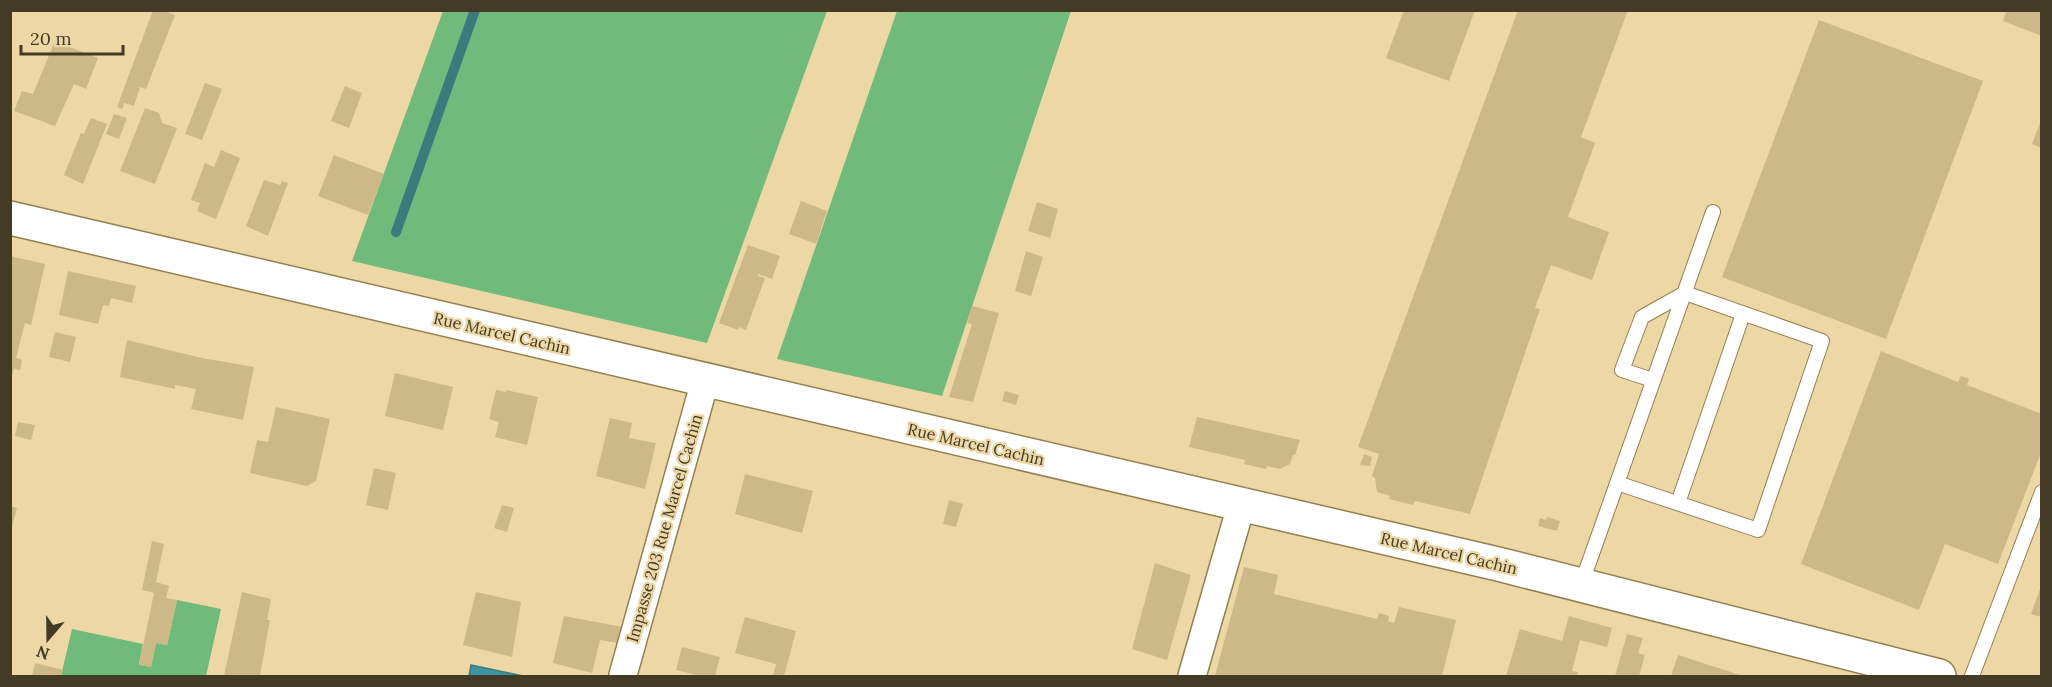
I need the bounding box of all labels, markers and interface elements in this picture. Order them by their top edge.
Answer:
scale bar [21,18,123,56]
text: 20 m [30,27,72,50]
street label: Rue Marcel Cachin [432,308,573,359]
street label: Impasse 203 Rue Marcel Cachin [622,411,706,644]
street label: Rue Marcel Cachin [906,419,1047,470]
street label: Rue Marcel Cachin [1379,528,1520,579]
north arrow [18,609,78,669]
text: N [34,642,52,665]

